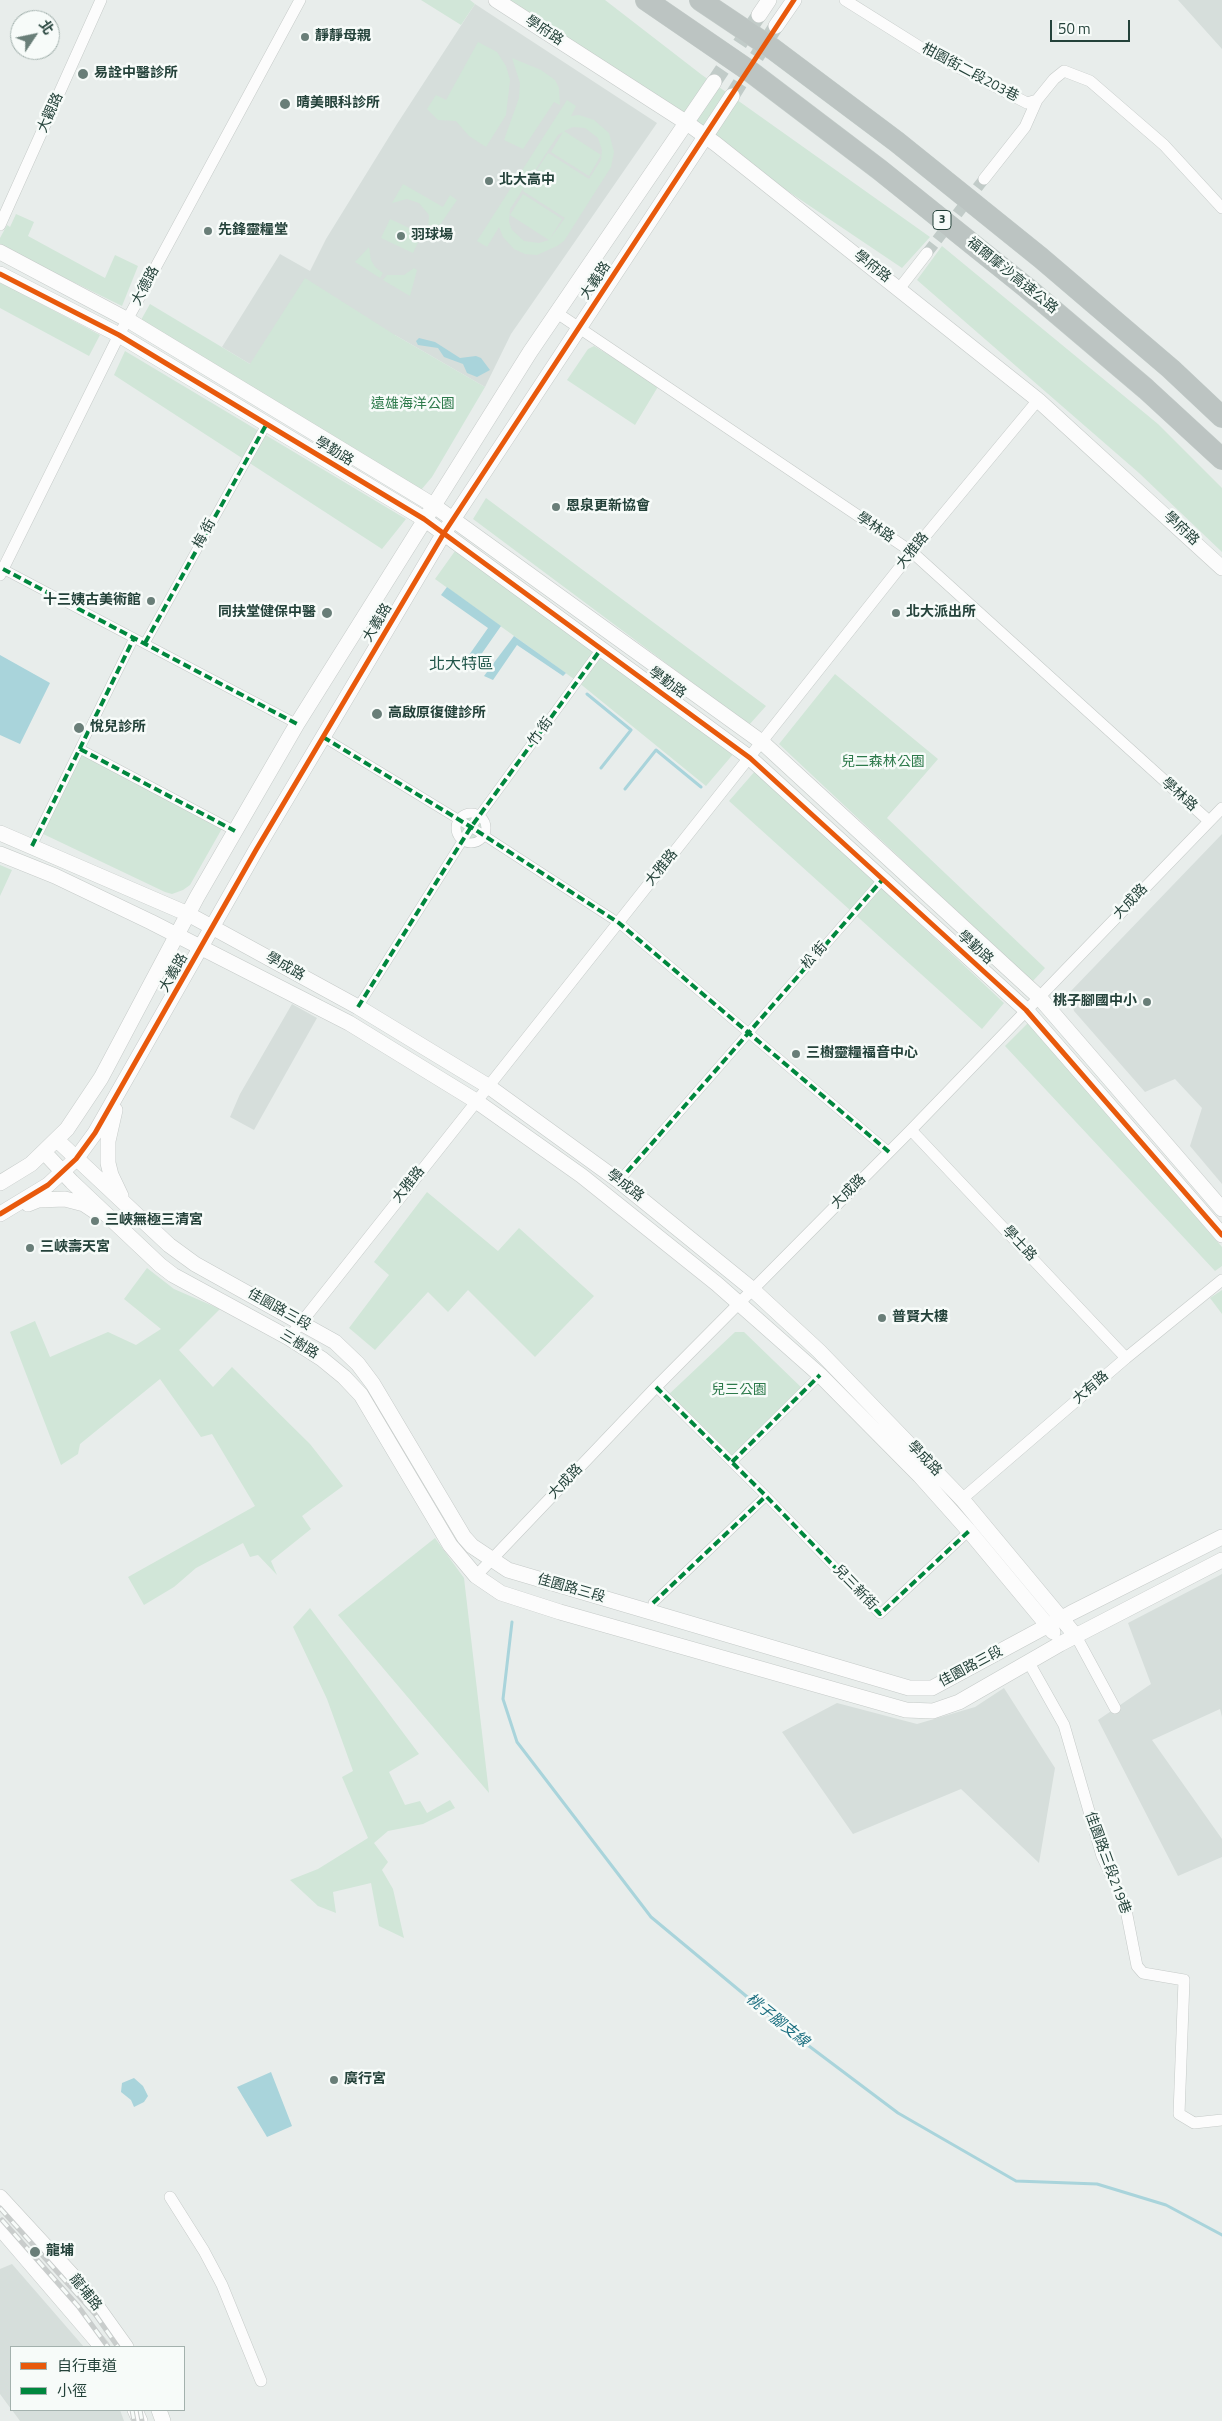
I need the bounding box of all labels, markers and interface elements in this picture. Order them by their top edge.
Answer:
north arrow [10,10,60,60]
scale bar [1052,10,1132,42]
street label: 學府路 [522,13,566,49]
text: 北 [34,15,60,39]
text: 50 m [1058,17,1091,40]
place label: 靜靜母親 [315,29,371,45]
marker: 靜靜母親 [299,31,311,43]
street label: 柑園街二段203巷 [919,40,1021,106]
place label: 易詮中醫診所 [94,66,178,82]
marker: 易詮中醫診所 [76,67,90,81]
street label: 大觀路 [35,90,67,136]
place label: 晴美眼科診所 [296,96,380,112]
marker: 晴美眼科診所 [278,97,292,111]
place label: 北大高中 [499,173,555,189]
marker: 北大高中 [483,175,495,187]
road number: 3 [933,210,951,230]
place label: 先鋒靈糧堂 [218,223,288,239]
marker: 先鋒靈糧堂 [202,225,214,237]
place label: 羽球場 [411,228,453,244]
marker: 羽球場 [395,230,407,242]
street label: 福爾摩沙高速公路 [963,234,1061,318]
street label: 學府路 [850,247,894,287]
street label: 大義路 [577,259,615,303]
street label: 大德路 [129,264,163,308]
park label: 遠雄海洋公園 [371,397,455,413]
street label: 學勤路 [312,434,356,470]
place label: 恩泉更新協會 [566,499,650,515]
marker: 恩泉更新協會 [550,501,562,513]
street label: 學林路 [853,509,897,547]
street label: 學府路 [1160,509,1202,549]
street label: 梅 街 [190,516,220,552]
street label: 大雅路 [893,529,933,573]
place label: 十三姨古美術館 [43,593,141,609]
marker: 十三姨古美術館 [145,595,157,607]
street label: 大義路 [360,601,396,645]
place label: 同扶堂健保中醫 [218,605,316,621]
place label: 北大派出所 [906,605,976,621]
marker: 同扶堂健保中醫 [320,606,334,620]
marker: 北大派出所 [890,607,902,619]
district label: 北大特區 [429,655,493,675]
street label: 學勤路 [645,664,689,702]
place label: 高啟原復健診所 [388,706,486,722]
marker: 高啟原復健診所 [370,707,384,721]
street label: 竹 街 [525,714,557,750]
place label: 悅兒診所 [90,720,146,736]
marker: 悅兒診所 [72,721,86,735]
park label: 兒二森林公園 [841,755,925,771]
street label: 學林路 [1158,775,1200,815]
street label: 大雅路 [642,846,682,890]
street label: 大成路 [1110,881,1152,923]
street label: 學勤路 [954,928,996,968]
street label: 松 街 [798,939,832,973]
street label: 學成路 [263,949,307,985]
street label: 大義路 [156,951,192,995]
place label: 桃子腳國中小 [1053,994,1137,1010]
marker: 桃子腳國中小 [1141,996,1153,1008]
place label: 三樹靈糧福音中心 [806,1046,918,1062]
marker: 三樹靈糧福音中心 [790,1048,802,1060]
street label: 大雅路 [389,1163,429,1207]
street label: 學成路 [603,1166,647,1206]
street label: 大成路 [828,1171,870,1213]
place label: 三峽無極三清宮 [105,1213,203,1229]
marker: 三峽無極三清宮 [89,1215,101,1227]
street label: 學士路 [999,1223,1039,1265]
place label: 三峽壽天宮 [40,1240,110,1256]
marker: 三峽壽天宮 [24,1242,36,1254]
street label: 佳園路三段 [244,1286,314,1334]
place label: 普賢大樓 [892,1310,948,1326]
marker: 普賢大樓 [876,1312,888,1324]
street label: 三樹路 [277,1327,321,1363]
street label: 大有路 [1070,1368,1112,1408]
park label: 兒三公園 [711,1383,767,1399]
street label: 學成路 [903,1438,945,1480]
street label: 大成路 [545,1461,587,1503]
street label: 兒三新街 [830,1562,880,1614]
street label: 佳園路三段 [535,1571,607,1607]
street label: 佳園路三段 [936,1643,1006,1691]
street label: 佳園路三段219巷 [1081,1810,1133,1916]
water label: 桃子腳支線 [742,1990,812,2052]
place label: 廣行宮 [344,2072,386,2088]
marker: 廣行宮 [328,2074,340,2086]
place label: 龍埔 [46,2244,74,2260]
marker: 龍埔 [28,2245,42,2259]
street label: 龍埔路 [65,2271,105,2315]
legend [10,2346,185,2411]
text: 自行車道 [57,2354,117,2377]
text: 小徑 [57,2379,87,2402]

